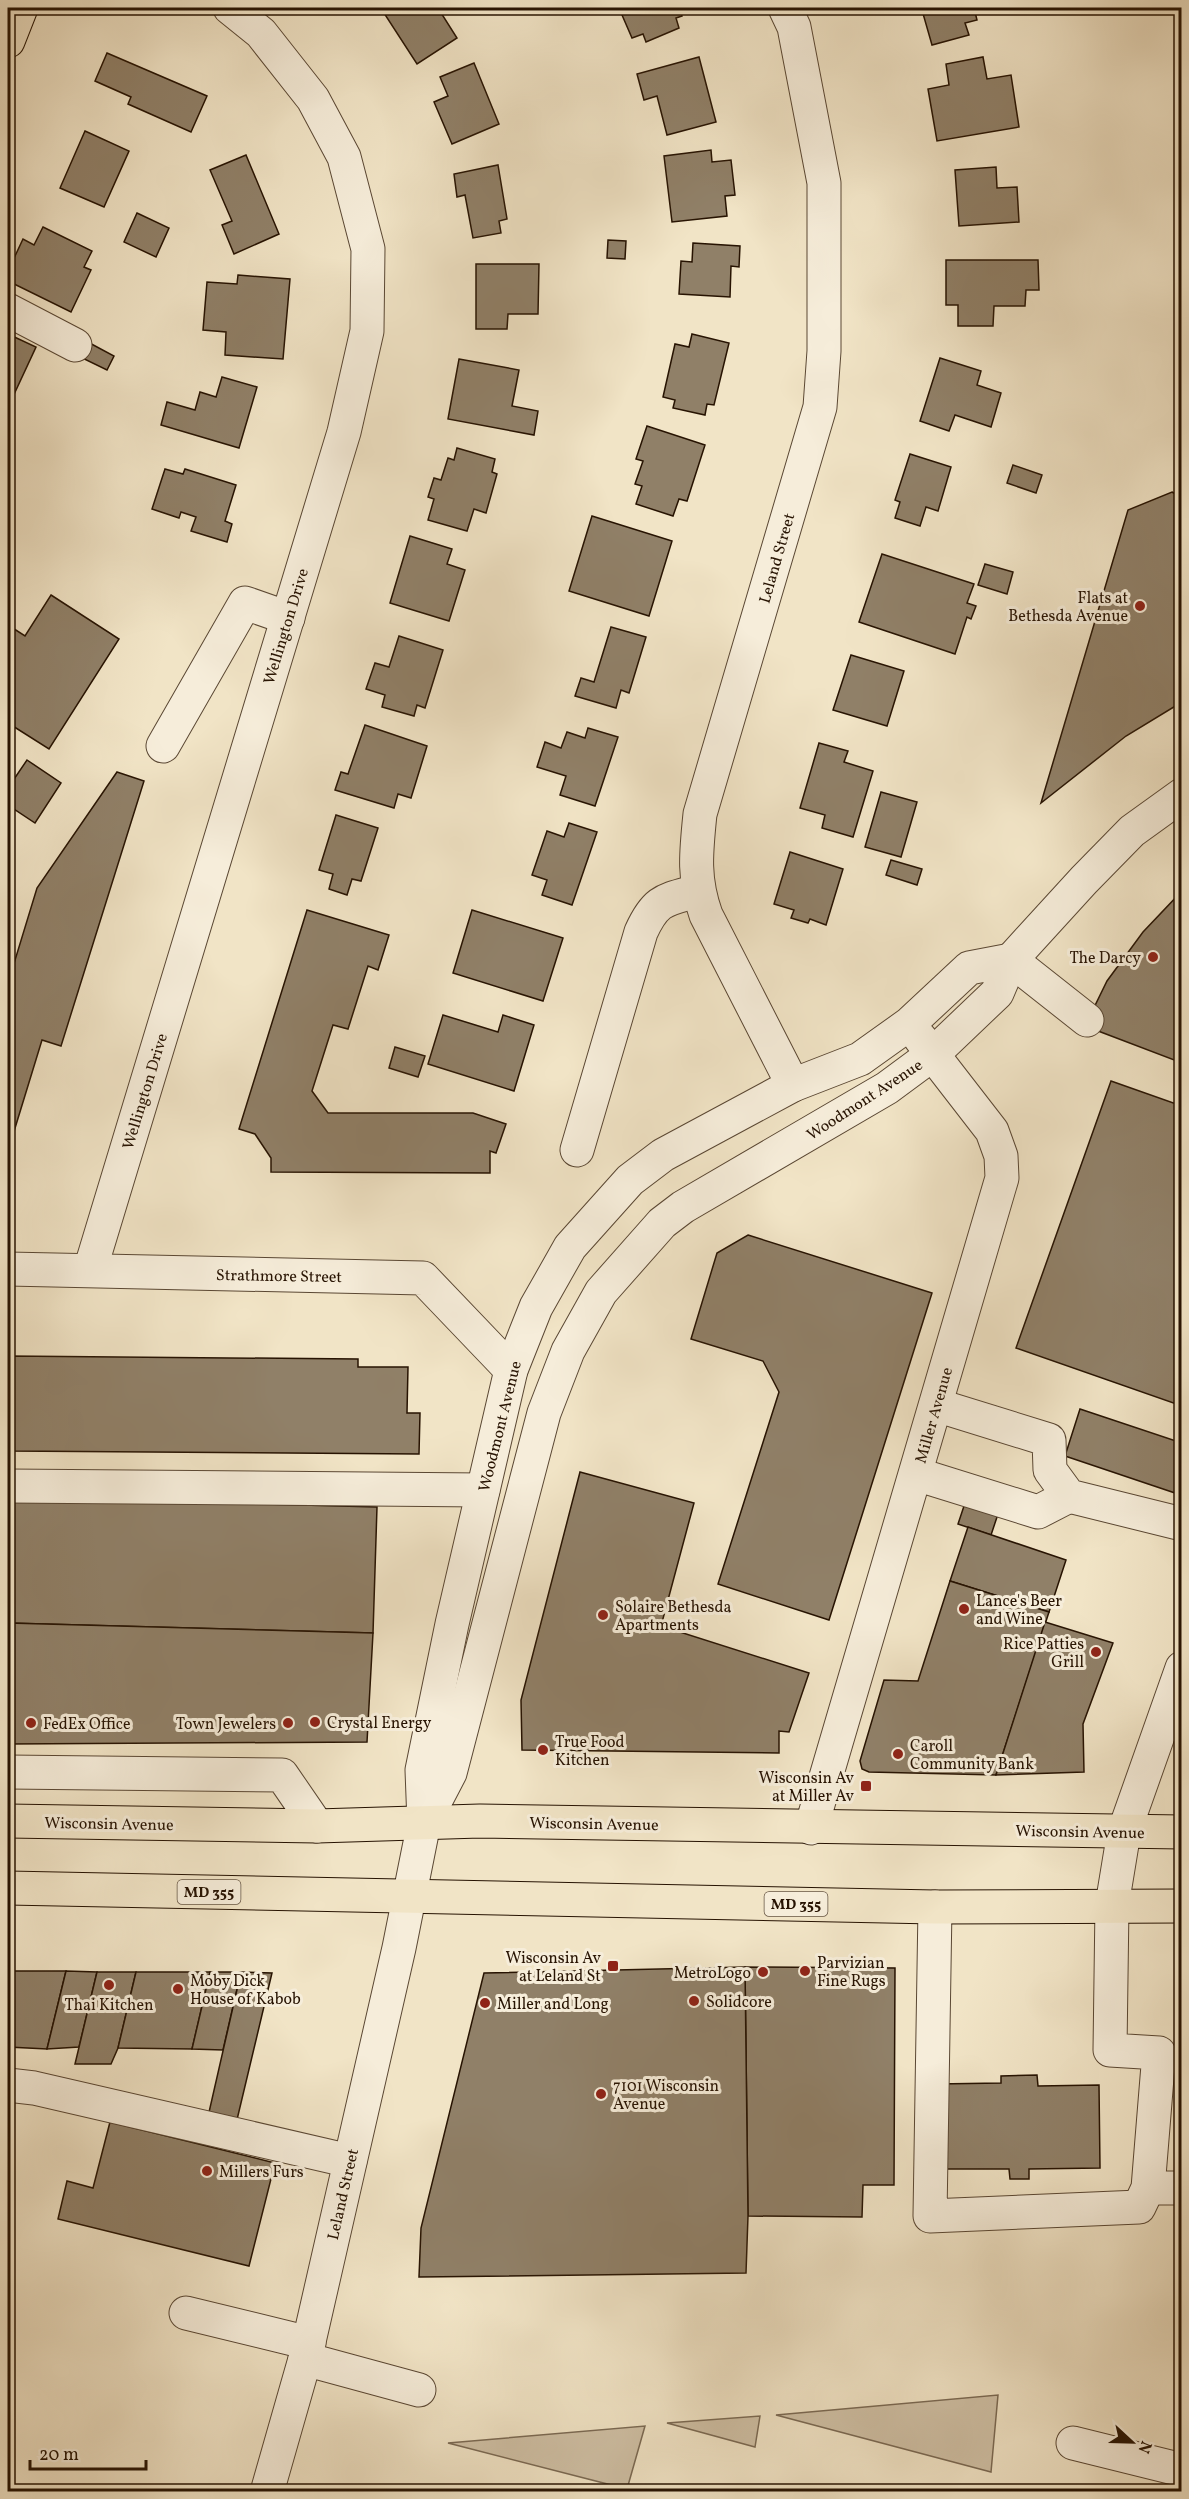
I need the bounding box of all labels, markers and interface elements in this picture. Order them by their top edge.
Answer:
street label: Leland Street [755,510,801,606]
street label: Wellington Drive [259,566,315,687]
place label: Flats at Bethesda Avenue [1008,588,1128,628]
marker: Flats at Bethesda Avenue [1133,599,1147,613]
place label: The Darcy [1069,948,1141,970]
marker: The Darcy [1146,950,1160,964]
street label: Wellington Drive [118,1031,174,1152]
street label: Woodmont Avenue [803,1055,927,1146]
street label: Strathmore Street [216,1265,343,1289]
street label: Woodmont Avenue [474,1359,528,1494]
street label: Miller Avenue [911,1365,959,1466]
place label: Lance's Beer and Wine [976,1591,1062,1631]
place label: Solaire Bethesda Apartments [615,1597,731,1637]
marker: Lance's Beer and Wine [957,1602,971,1616]
marker: Solaire Bethesda Apartments [596,1608,610,1622]
place label: Rice Patties Grill [1003,1634,1084,1674]
marker: Rice Patties Grill [1089,1645,1103,1659]
place label: Crystal Energy [327,1713,432,1735]
place label: FedEx Office [43,1714,131,1736]
place label: Town Jewelers [176,1714,276,1736]
marker: Crystal Energy [308,1715,322,1729]
marker: FedEx Office [24,1716,38,1730]
marker: Town Jewelers [281,1716,295,1730]
place label: True Food Kitchen [555,1732,624,1772]
place label: Caroll Community Bank [910,1736,1034,1776]
marker: True Food Kitchen [536,1743,550,1757]
marker: Caroll Community Bank [891,1747,905,1761]
place label: Wisconsin Av at Miller Av [758,1768,855,1808]
marker: Wisconsin Av at Miller Av [859,1779,873,1793]
street label: Wisconsin Avenue [44,1813,174,1837]
street label: Wisconsin Avenue [529,1813,659,1837]
street label: Wisconsin Avenue [1015,1821,1145,1845]
road number: MD 355 [178,1880,240,1904]
road number: MD 355 [764,1892,828,1916]
place label: Wisconsin Av at Leland St [505,1948,602,1988]
place label: Parvizian Fine Rugs [817,1953,886,1993]
marker: Wisconsin Av at Leland St [606,1959,620,1973]
place label: MetroLogo [674,1963,751,1985]
marker: Parvizian Fine Rugs [798,1964,812,1978]
marker: MetroLogo [756,1965,770,1979]
place label: Moby Dick House of Kabob [190,1971,301,2011]
marker: Thai Kitchen [102,1978,116,1992]
marker: Moby Dick House of Kabob [171,1982,185,1996]
place label: Solidcore [706,1992,772,2014]
place label: Miller and Long [497,1994,609,2016]
marker: Solidcore [687,1994,701,2008]
place label: Thai Kitchen [64,1995,154,2017]
marker: Miller and Long [478,1996,492,2010]
place label: 7101 Wisconsin Avenue [613,2076,719,2116]
marker: 7101 Wisconsin Avenue [594,2087,608,2101]
street label: Leland Street [323,2146,365,2242]
place label: Millers Furs [219,2162,304,2184]
marker: Millers Furs [200,2164,214,2178]
north arrow [1102,2412,1162,2472]
scale bar [30,2433,146,2471]
text: N [1132,2437,1156,2457]
text: 20 m [39,2443,79,2468]

